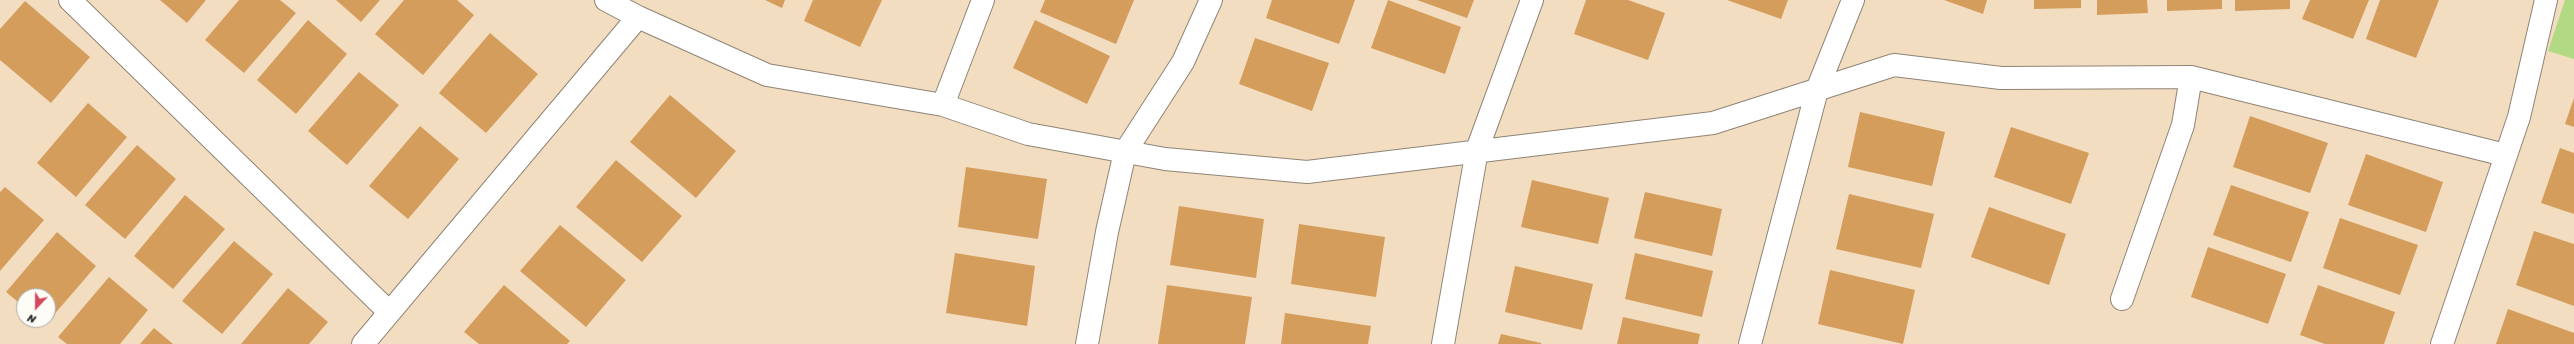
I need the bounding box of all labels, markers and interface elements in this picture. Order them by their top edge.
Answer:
north arrow [16,288,56,328]
text: N [25,308,39,329]

